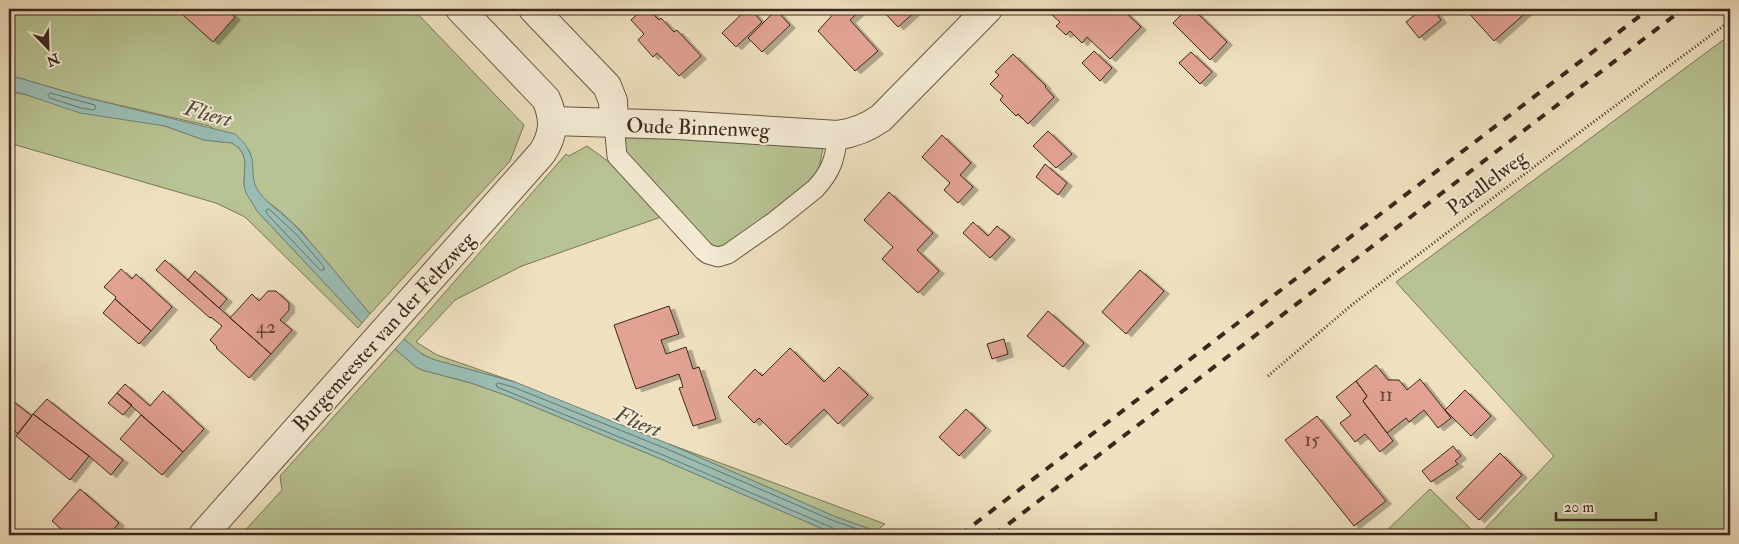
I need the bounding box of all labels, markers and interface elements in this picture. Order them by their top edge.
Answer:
north arrow [22,22,72,72]
text: N [43,49,63,70]
water label: Fliert [180,94,237,135]
street label: Oude Binnenweg [626,112,771,144]
street label: Parallelweg [1442,144,1533,222]
street label: Burgemeester van der Feltzweg [287,226,481,438]
house number: 42 [256,315,276,339]
house number: 11 [1379,383,1393,407]
water label: Fliert [609,399,667,445]
house number: 15 [1304,428,1320,452]
scale bar [1556,489,1656,521]
text: 20 m [1564,498,1594,517]

